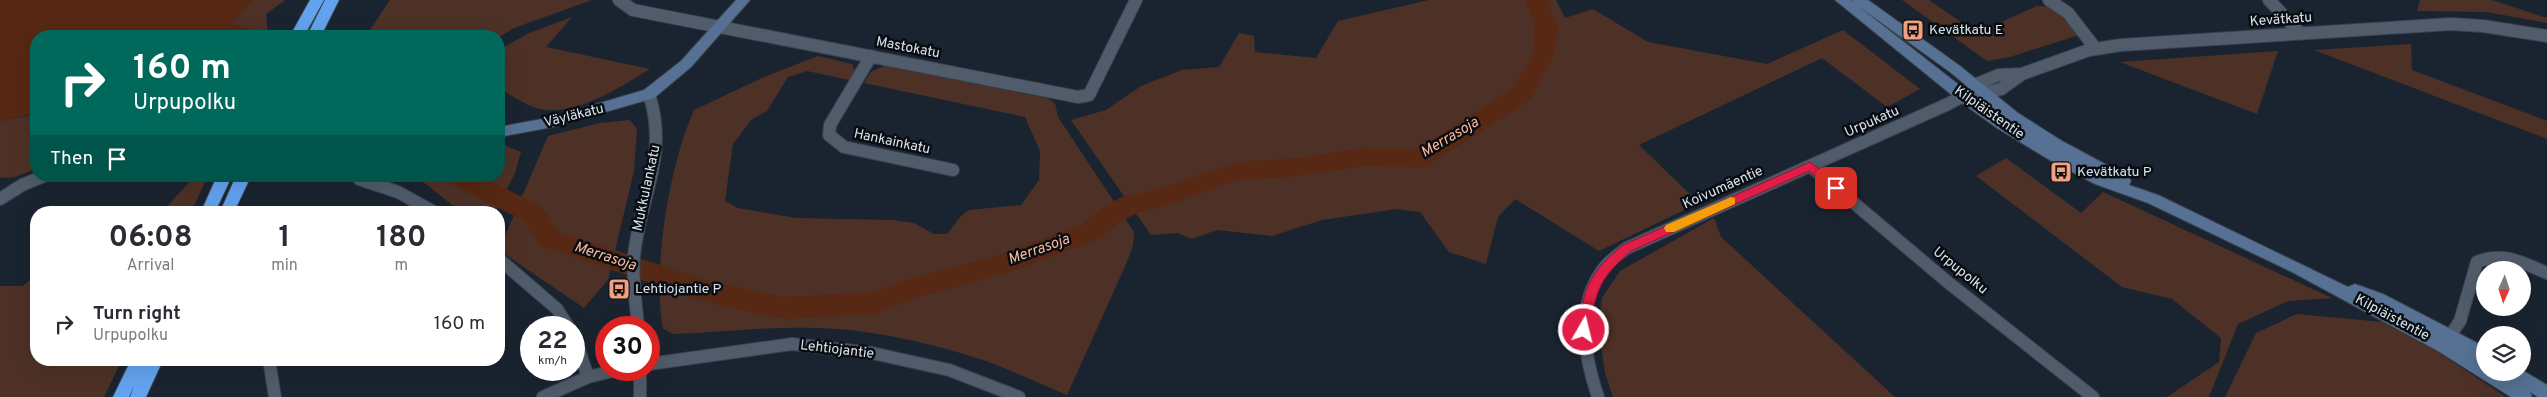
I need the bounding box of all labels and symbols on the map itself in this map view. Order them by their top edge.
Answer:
street label: Kevätkatu [2249,9,2313,31]
bus stop icon: Kevätkatu E [1901,18,1925,42]
place label: Kevätkatu E [1929,22,2003,39]
street label: Mastokatu [875,33,941,63]
street label: Kilpiäistentie [1951,83,2027,143]
street label: Väyläkatu [542,100,606,132]
street label: Urpukatu [1842,102,1902,142]
water label: Merrasoja [1418,113,1483,163]
street label: Hankainkatu [852,126,932,158]
street label: Mukkulankatu [630,143,664,233]
bus stop icon: Kevätkatu P [2049,160,2073,184]
street label: Koivumäentie [1680,163,1766,213]
place label: Kevätkatu P [2077,164,2152,181]
pin [1815,167,1857,209]
water label: Merrasoja [1006,230,1073,270]
water label: Merrasoja [572,238,639,276]
street label: Urpupolku [1929,244,1991,298]
north arrow [2476,261,2531,316]
bus stop icon: Lehtiojantie P [607,277,631,301]
place label: Lehtiojantie P [635,281,722,298]
street label: Kilpiäistentie [2352,291,2432,345]
position arrow [1557,303,1609,355]
speed limit sign: 30 [595,316,660,381]
street label: Lehtiojantie [799,337,875,363]

